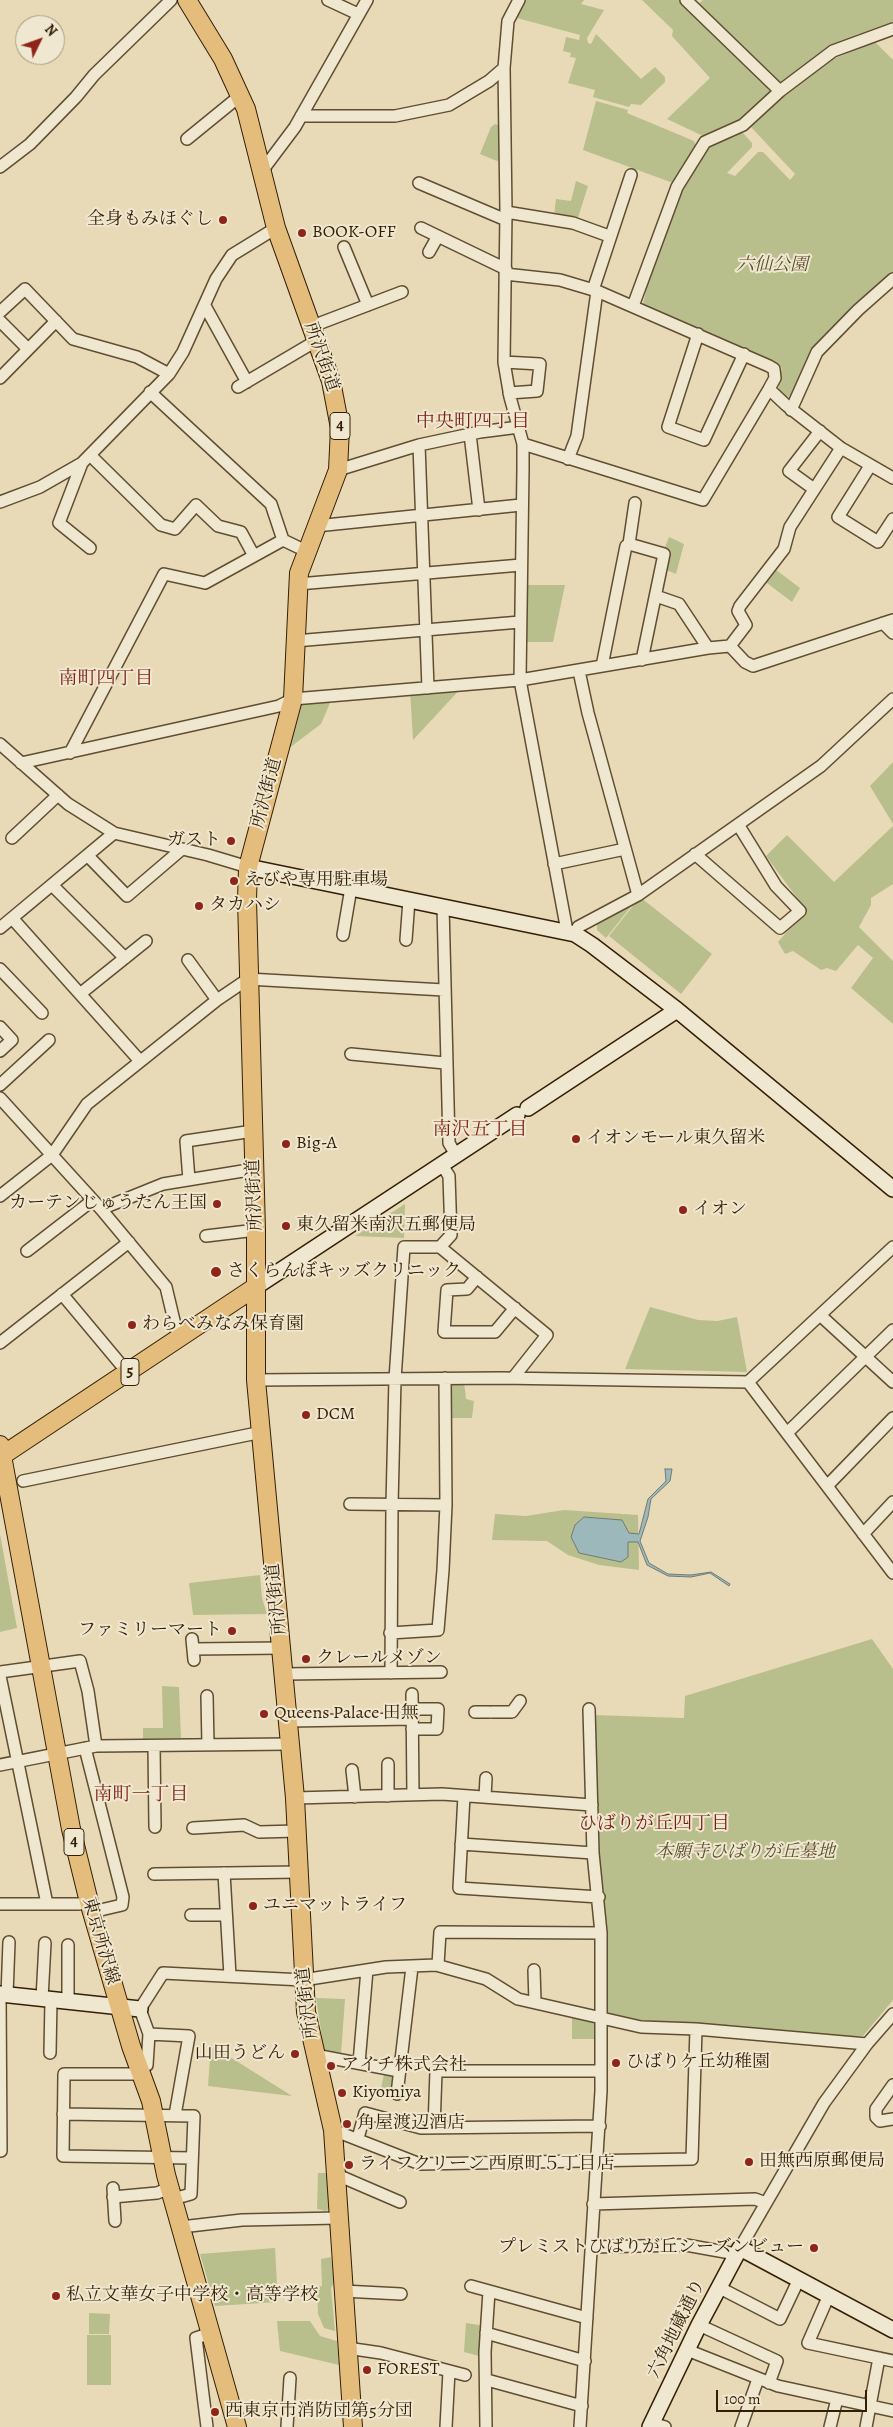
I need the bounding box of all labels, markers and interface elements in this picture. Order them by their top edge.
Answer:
north arrow [15,15,65,65]
text: N [40,20,61,40]
place label: 全身もみほぐし [87,209,213,231]
marker: 全身もみほぐし [217,214,229,226]
place label: BOOK-OFF [312,222,396,244]
marker: BOOK-OFF [296,227,308,239]
park label: 六仙公園 [736,255,808,277]
street label: 所沢街道 [299,319,343,395]
district label: 中央町四丁目 [416,411,530,433]
road number: 4 [330,412,350,440]
district label: 南町四丁目 [59,668,153,690]
street label: 所沢街道 [247,755,287,831]
place label: ガスト [167,830,221,852]
marker: ガスト [225,835,237,847]
place label: えびや専用駐車場 [244,870,388,892]
marker: えびや専用駐車場 [228,875,240,887]
place label: タカハシ [209,895,281,917]
marker: タカハシ [193,900,205,912]
district label: 南沢五丁目 [433,1119,527,1141]
place label: イオンモール東久留米 [586,1128,765,1150]
place label: Big-A [296,1133,337,1155]
marker: イオンモール東久留米 [570,1133,582,1145]
marker: Big-A [280,1138,292,1150]
street label: 所沢街道 [243,1159,267,1231]
place label: カーテンじゅうたん王国 [9,1193,207,1215]
marker: カーテンじゅうたん王国 [211,1198,223,1210]
place label: イオン [693,1199,747,1221]
marker: イオン [677,1204,689,1216]
place label: 東久留米南沢五郵便局 [296,1215,476,1237]
marker: 東久留米南沢五郵便局 [280,1220,292,1232]
place label: さくらんぼキッズクリニック [227,1261,461,1283]
marker: さくらんぼキッズクリニック [209,1265,223,1279]
place label: わらべみなみ保育園 [142,1314,304,1336]
marker: わらべみなみ保育園 [126,1319,138,1331]
road number: 5 [121,1358,139,1385]
place label: DCM [316,1404,355,1426]
marker: DCM [300,1409,312,1421]
street label: 所沢街道 [262,1562,292,1636]
place label: ファミリーマート [78,1620,222,1642]
marker: ファミリーマート [226,1625,238,1637]
place label: クレールメゾン [316,1648,442,1670]
marker: クレールメゾン [300,1653,312,1665]
place label: Queens Palace 田無 [274,1703,419,1725]
marker: Queens Palace 田無 [258,1708,270,1720]
district label: 南町一丁目 [94,1784,188,1806]
district label: ひばりが丘四丁目 [578,1813,730,1835]
road number: 4 [64,1828,84,1855]
park label: 本願寺ひばりが丘墓地 [655,1842,835,1864]
street label: 東京所沢線 [77,1895,123,1987]
place label: ユニマットライフ [263,1895,407,1917]
marker: ユニマットライフ [247,1900,259,1912]
street label: 所沢街道 [293,1966,323,2040]
place label: 山田うどん [195,2043,285,2065]
marker: 山田うどん [289,2048,301,2060]
place label: ひばりケ丘幼稚園 [626,2052,770,2074]
place label: アイチ株式会社 [341,2055,467,2077]
marker: ひばりケ丘幼稚園 [610,2057,622,2069]
marker: アイチ株式会社 [325,2060,337,2072]
place label: Kiyomiya [352,2082,421,2104]
marker: Kiyomiya [336,2087,348,2099]
place label: 角屋渡辺酒店 [357,2113,465,2135]
marker: 角屋渡辺酒店 [341,2118,353,2130]
place label: 田無西原郵便局 [759,2151,885,2173]
place label: ライフクリーン 西原町５丁目店 [359,2154,615,2176]
marker: 田無西原郵便局 [743,2156,755,2168]
marker: ライフクリーン 西原町５丁目店 [343,2159,355,2171]
place label: プレミストひばりが丘シーズンビュー [498,2237,804,2259]
marker: プレミストひばりが丘シーズンビュー [808,2242,820,2254]
street label: 六角地蔵通り [644,2276,710,2382]
place label: 私立文華女子中学校・高等学校 [66,2285,318,2307]
marker: 私立文華女子中学校・高等学校 [50,2290,62,2302]
place label: FOREST [377,2359,439,2381]
marker: FOREST [361,2364,373,2376]
scale bar [718,2380,869,2412]
text: 100 m [724,2389,761,2409]
place label: 西東京市消防団第5分団 [225,2401,413,2423]
marker: 西東京市消防団第5分団 [209,2406,221,2418]

